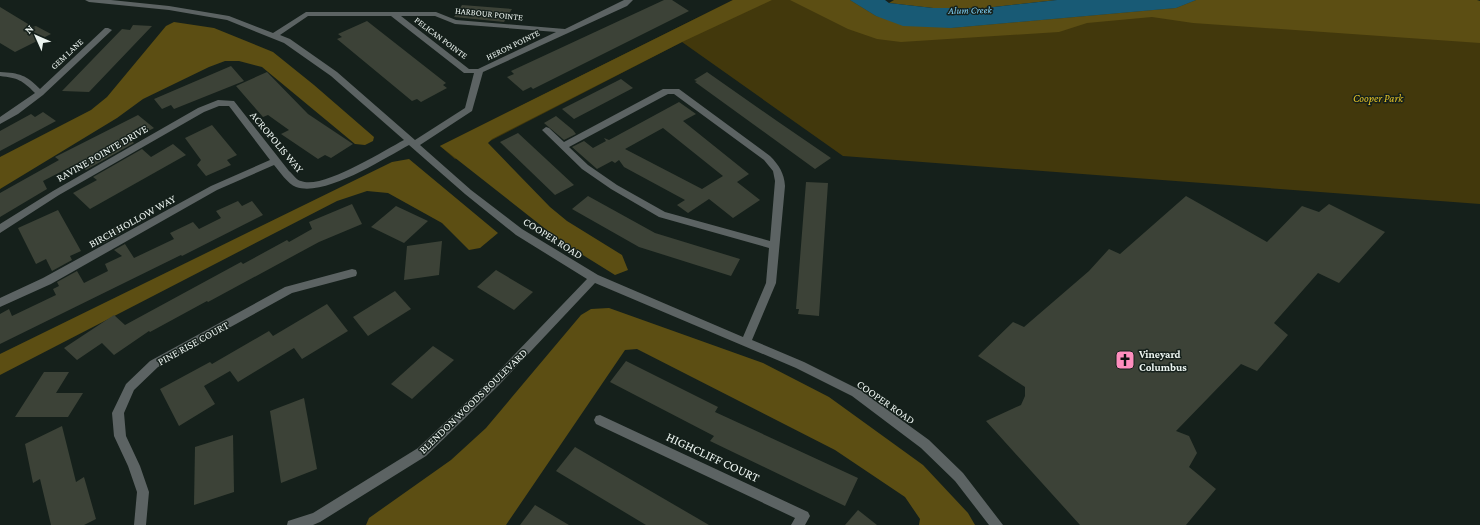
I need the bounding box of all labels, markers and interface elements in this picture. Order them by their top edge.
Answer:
water label: Alum Creek [947,4,992,16]
street label: HARBOUR POINTE [454,5,524,23]
street label: PELICAN POINTE [413,15,469,61]
north arrow [16,16,56,56]
text: N [22,22,36,36]
street label: HERON POINTE [485,28,541,62]
street label: GEM LANE [49,37,85,71]
park label: Cooper Park [1353,92,1404,105]
street label: ACROPOLIS WAY [248,109,306,175]
street label: RAVINE POINTE DRIVE [54,122,150,184]
street label: BIRCH HOLLOW WAY [87,192,178,250]
street label: COOPER ROAD [521,215,585,261]
street label: PINE RISE COURT [155,318,231,368]
street label: BLENDON WOODS BOULEVARD [417,346,529,456]
place label: Vineyard Columbus [1138,348,1187,373]
church icon: Vineyard Columbus [1114,349,1136,371]
street label: COOPER ROAD [855,378,917,426]
street label: HIGHCLIFF COURT [664,429,762,485]

